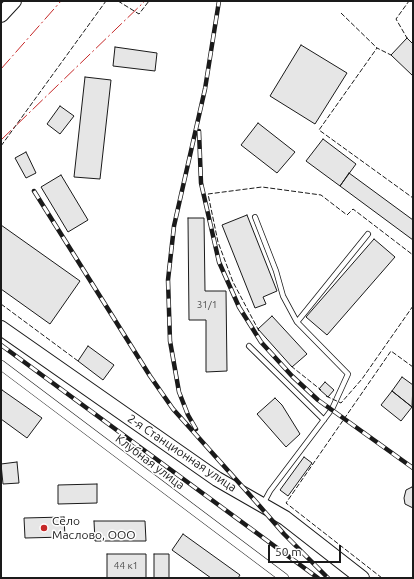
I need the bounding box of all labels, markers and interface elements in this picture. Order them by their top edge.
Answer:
house number: 31/1 [197,299,217,311]
street label: 2-я Станционная улица [125,411,239,495]
street label: Клубная улица [113,431,187,493]
place label: Село Маслово, ООО [52,514,136,542]
marker: Село Маслово, ООО [39,523,49,533]
scale bar [270,537,343,563]
text: 50 m [275,545,302,558]
house number: 44 к1 [114,560,138,572]

